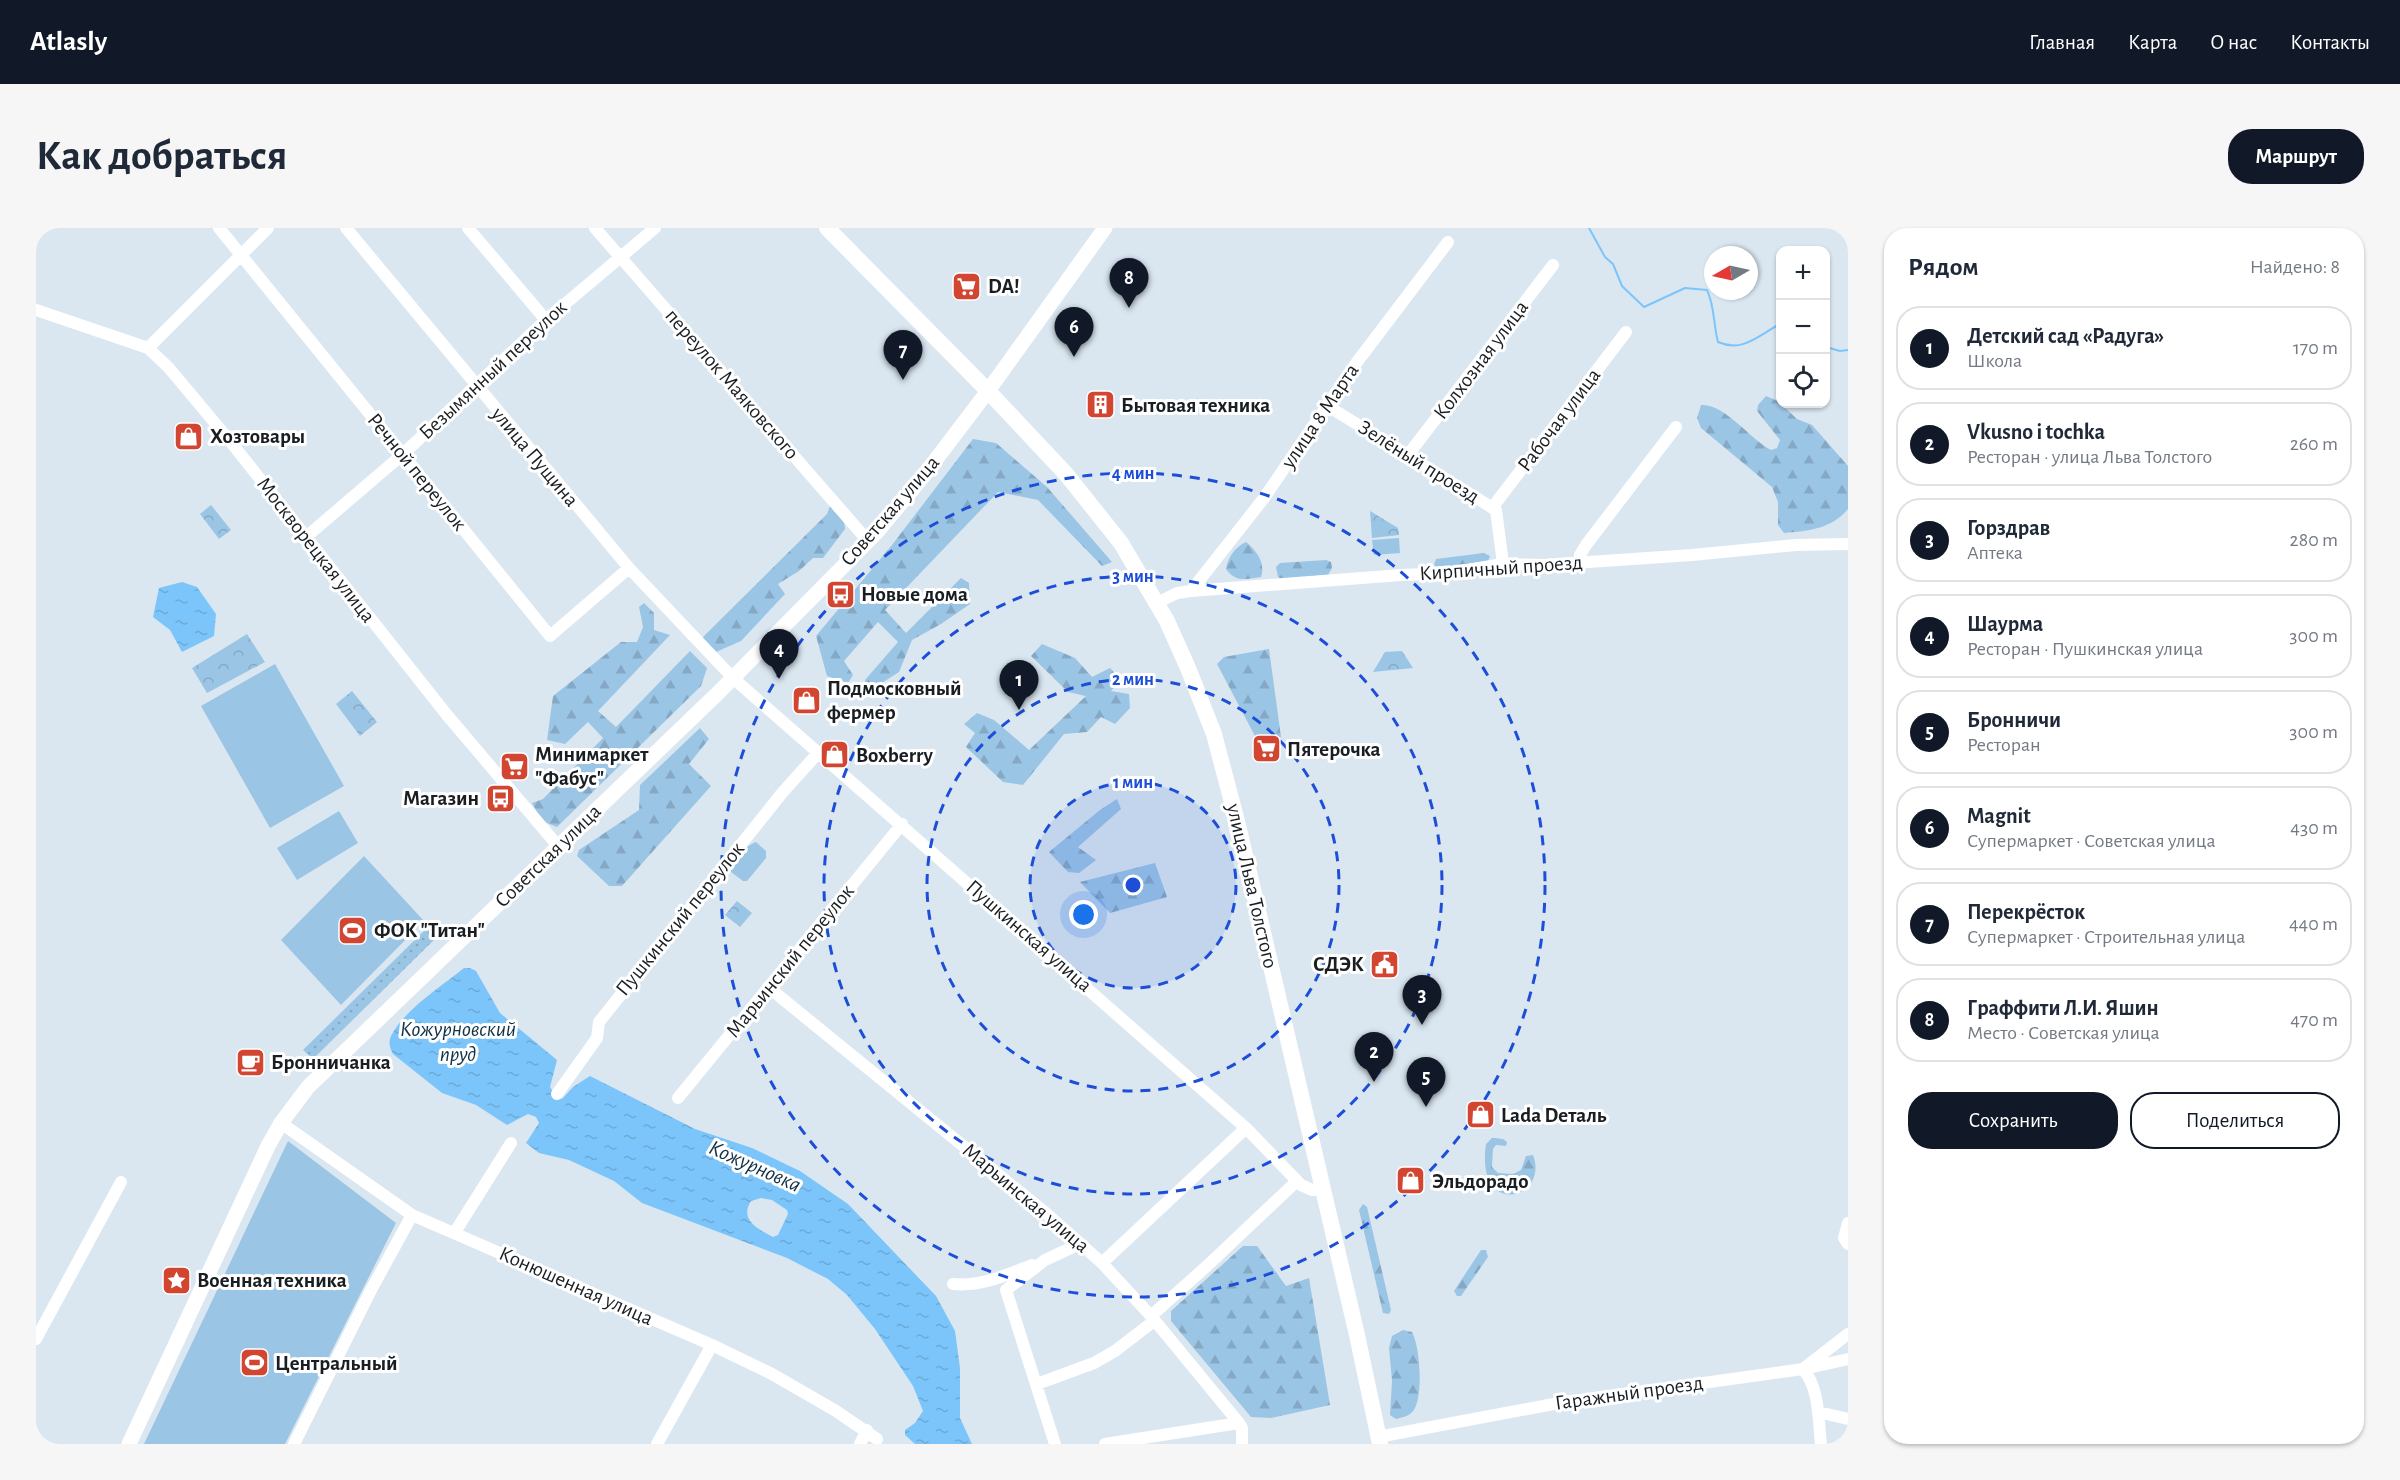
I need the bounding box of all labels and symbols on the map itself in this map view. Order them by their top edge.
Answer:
north arrow [1704,246,1758,300]
pin: 8 [1110,259,1148,308]
supermarket icon: DA! [951,270,983,302]
place label: DA! [988,276,1020,297]
street label: Безымянный переулок [415,296,571,444]
street label: Колхозная улица [1430,296,1533,423]
street label: переулок Маяковского [661,305,803,463]
pin: 6 [1054,308,1094,357]
pin: 7 [884,330,922,380]
street label: улица 8 Марта [1277,360,1363,473]
street label: Рабочая улица [1514,364,1605,475]
building icon: Бытовая техника [1084,389,1116,421]
place label: Бытовая техника [1121,395,1270,416]
street label: улица Пущина [487,402,583,511]
street label: Речной переулок [363,409,471,535]
street label: Зелёный проезд [1355,416,1483,508]
shop icon: Хозтовары [173,420,205,452]
place label: Хозтовары [210,426,305,447]
street label: Советская улица [837,452,944,570]
text: 4 мин [1112,465,1154,483]
street label: Москворецкая улица [253,473,379,627]
street label: Кирпичный проезд [1419,552,1583,584]
text: 3 мин [1112,568,1154,586]
bus stop icon: Новые дома [824,578,856,610]
place label: Новые дома [861,584,968,605]
pin: 4 [760,630,798,679]
pin: 1 [1000,660,1038,710]
text: 2 мин [1112,671,1154,689]
place label: Подмосковный фермер [827,678,962,723]
shop icon: Подмосковный фермер [790,684,822,716]
supermarket icon: Пятерочка [1250,733,1282,765]
shop icon: Boxberry [819,739,851,771]
place label: Пятерочка [1287,739,1381,760]
place label: Минимаркет "Фабус" [535,744,649,789]
place label: Boxberry [856,745,933,766]
supermarket icon: Минимаркет "Фабус" [498,750,530,782]
text: 1 мин [1113,774,1153,792]
bus stop icon: Магазин [484,782,516,814]
place label: Магазин [403,788,479,809]
street label: Советская улица [491,800,605,912]
street label: улица Льва Толстого [1223,801,1281,970]
street label: Пушкинский переулок [612,838,748,1000]
centre of rings [1123,875,1143,895]
street label: Пушкинская улица [962,876,1096,996]
street label: Марьинский переулок [722,880,858,1042]
your location [1069,900,1098,929]
sports icon: ФОК "Титан" [337,914,369,946]
place label: ФОК "Титан" [374,920,485,941]
public building icon: СДЭК [1369,948,1401,980]
place label: СДЭК [1313,954,1364,975]
pin: 3 [1402,976,1442,1025]
water label: Кожурновский пруд [400,1018,516,1066]
pin: 2 [1354,1032,1394,1082]
cafe icon: Бронничанка [234,1046,266,1078]
place label: Бронничанка [271,1052,391,1073]
pin: 5 [1406,1058,1446,1107]
shop icon: Lada Dеталь [1464,1099,1496,1131]
place label: Lada Dеталь [1501,1105,1607,1126]
water label: Кожурновка [705,1136,804,1197]
street label: Марьинская улица [959,1139,1094,1257]
shop icon: Эльдорадо [1395,1165,1427,1197]
place label: Эльдорадо [1432,1171,1528,1192]
street label: Конюшенная улица [496,1243,656,1330]
place icon: Военная техника [160,1264,192,1296]
place label: Военная техника [197,1270,347,1291]
sports icon: Центральный [238,1347,270,1379]
place label: Центральный [275,1353,397,1374]
street label: Гаражный проезд [1554,1372,1704,1414]

